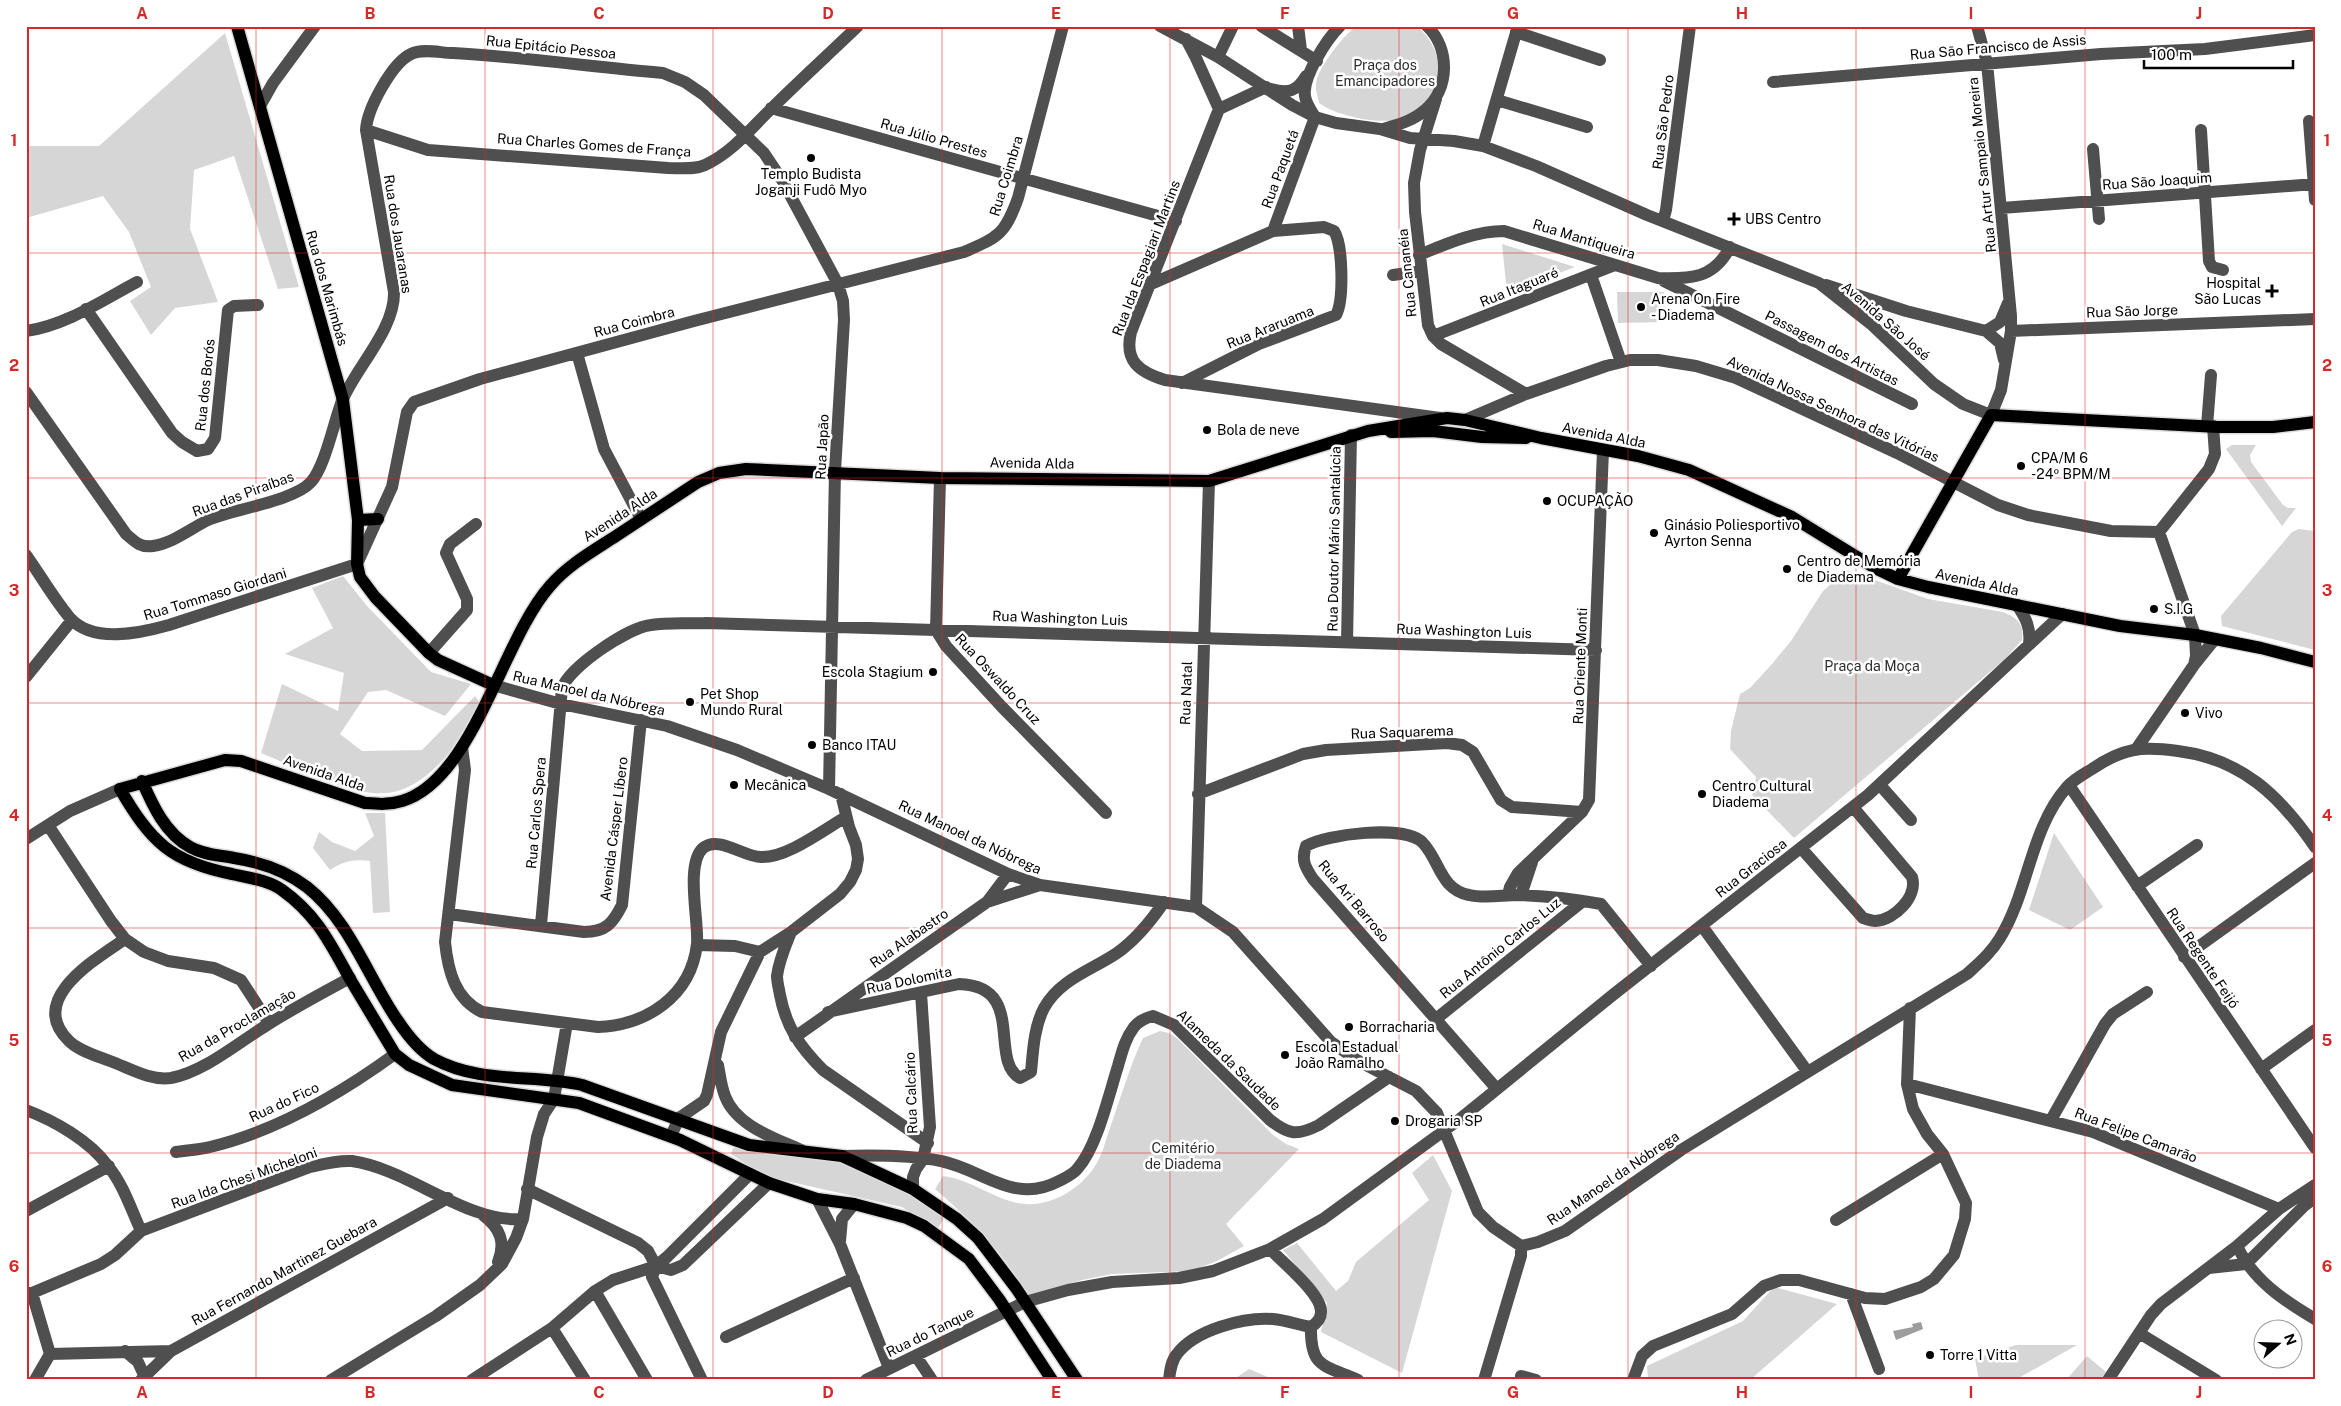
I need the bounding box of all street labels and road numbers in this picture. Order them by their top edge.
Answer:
street label: Rua São Francisco de Assis [1909,31,2087,63]
street label: Rua Epitácio Pessoa [485,32,617,62]
street label: Rua São Pedro [1649,74,1677,170]
street label: Rua Artur Sampaio Moreira [1965,77,1999,253]
street label: Rua Júlio Prestes [879,115,989,161]
street label: Rua Paquetá [1258,128,1302,210]
street label: Rua Charles Gomes de França [496,130,692,160]
street label: Rua Coimbra [986,134,1026,218]
street label: Rua São Joaquim [2101,169,2213,193]
street label: Rua dos Jauaranas [381,174,415,294]
street label: Rua Ida Espagiari Martins [1109,178,1183,338]
street label: Rua Mantiqueira [1531,216,1637,262]
street label: Rua dos Marimbás [303,228,351,348]
street label: Rua Cananéia [1394,228,1420,318]
street label: Rua Itaguaré [1477,264,1561,310]
street label: Avenida São José [1839,278,1933,364]
street label: Rua São Jorge [2086,301,2178,321]
street label: Rua Araruama [1224,302,1316,352]
street label: Rua Coimbra [592,304,676,340]
street label: Passagem dos Artistas [1762,307,1902,389]
street label: Rua dos Borós [192,338,218,432]
street label: Avenida Nossa Senhora das Vitórias [1724,353,1942,465]
street label: Rua Japão [812,414,832,480]
street label: Avenida Alda [1561,419,1647,451]
street label: Rua Doutor Mário Santalúcia [1324,446,1344,632]
street label: Avenida Alda [989,454,1075,472]
street label: Rua das Piraíbas [190,468,296,520]
street label: Avenida Alda [580,485,660,545]
street label: Rua Tommaso Giordani [142,565,288,623]
street label: Avenida Alda [1934,565,2020,599]
street label: Rua Oriente Monti [1570,607,1590,725]
street label: Rua Washington Luis [992,608,1128,628]
street label: Rua Washington Luis [1396,621,1532,641]
street label: Rua Oswaldo Cruz [952,630,1044,728]
street label: Rua Natal [1177,661,1195,725]
street label: Rua Manoel da Nóbrega [511,668,667,718]
street label: Rua Saquarema [1350,722,1454,742]
street label: Avenida Alda [281,752,367,794]
street label: Rua Carlos Spera [523,756,549,870]
street label: Avenida Cásper Líbero [597,756,631,902]
street label: Rua Manoel da Nóbrega [896,797,1044,877]
street label: Rua Graciosa [1712,835,1790,901]
street label: Rua Ari Barroso [1315,857,1393,945]
street label: Rua Antônio Carlos Luz [1437,894,1564,1001]
street label: Rua Alabastro [867,905,951,971]
street label: Rua Regente Feijó [2164,905,2243,1011]
street label: Rua Dolomita [865,963,953,997]
street label: Rua da Proclamação [176,985,298,1065]
street label: Alameda da Saudade [1174,1006,1284,1114]
street label: Rua Calcário [902,1052,920,1134]
street label: Rua do Fico [247,1079,322,1125]
street label: Rua Felipe Camarão [2072,1104,2200,1166]
street label: Rua Manoel da Nóbrega [1544,1128,1682,1228]
street label: Rua Ida Chesi Micheloni [169,1144,319,1212]
street label: Rua Fernando Martinez Guebara [189,1213,379,1329]
street label: Rua do Tanque [883,1304,977,1360]

